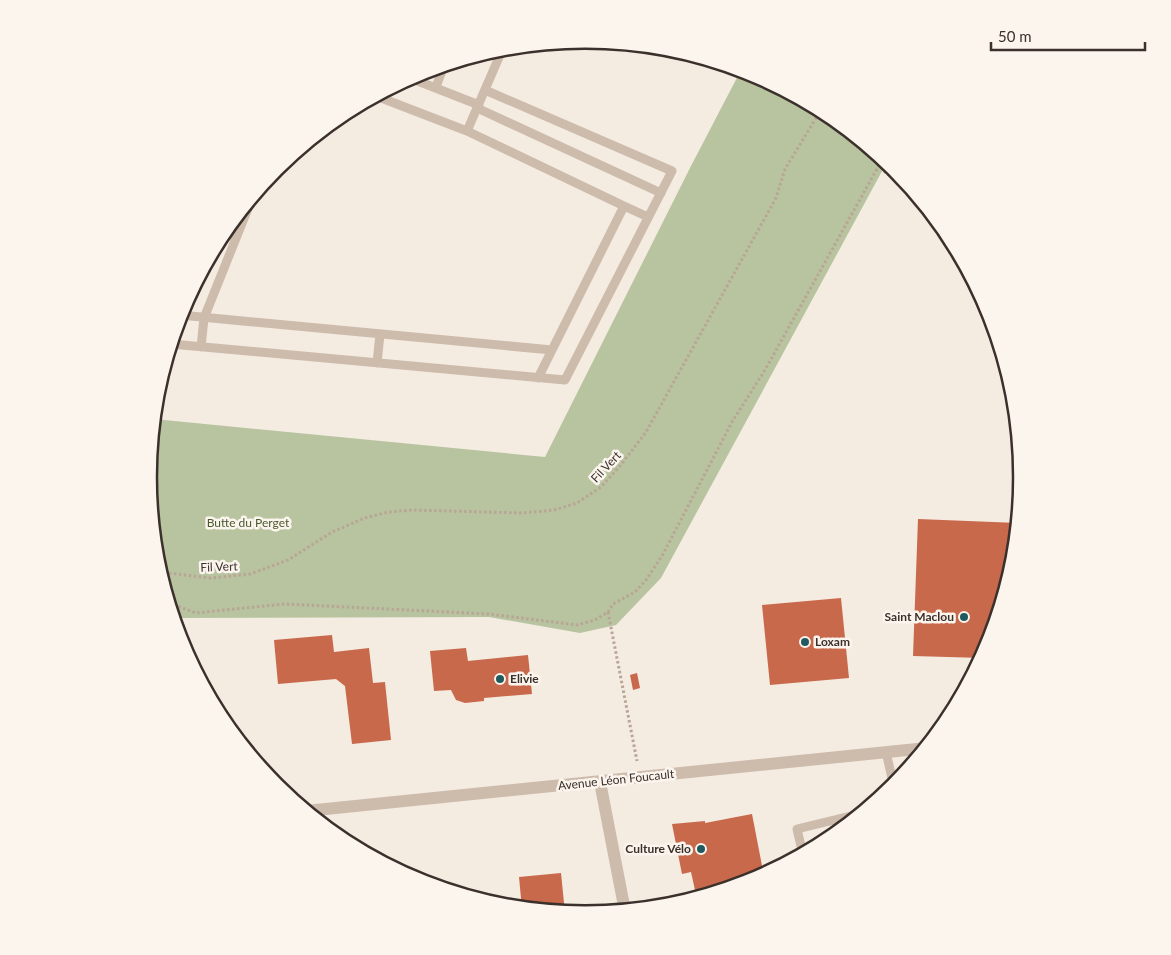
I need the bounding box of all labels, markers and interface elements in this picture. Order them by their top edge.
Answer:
scale bar [991,20,1145,52]
text: 50 m [998,27,1032,45]
street label: Fil Vert [587,447,624,485]
park label: Butte du Perget [207,515,290,530]
street label: Fil Vert [200,558,239,575]
place label: Saint Maclou [885,609,954,624]
marker: Saint Maclou [958,611,970,623]
place label: Loxam [815,634,850,649]
marker: Loxam [799,636,811,648]
place label: Elivie [510,671,539,686]
marker: Elivie [494,673,506,685]
street label: Avenue Léon Foucault [557,766,675,793]
place label: Culture Vélo [625,841,691,856]
marker: Culture Vélo [695,843,707,855]

